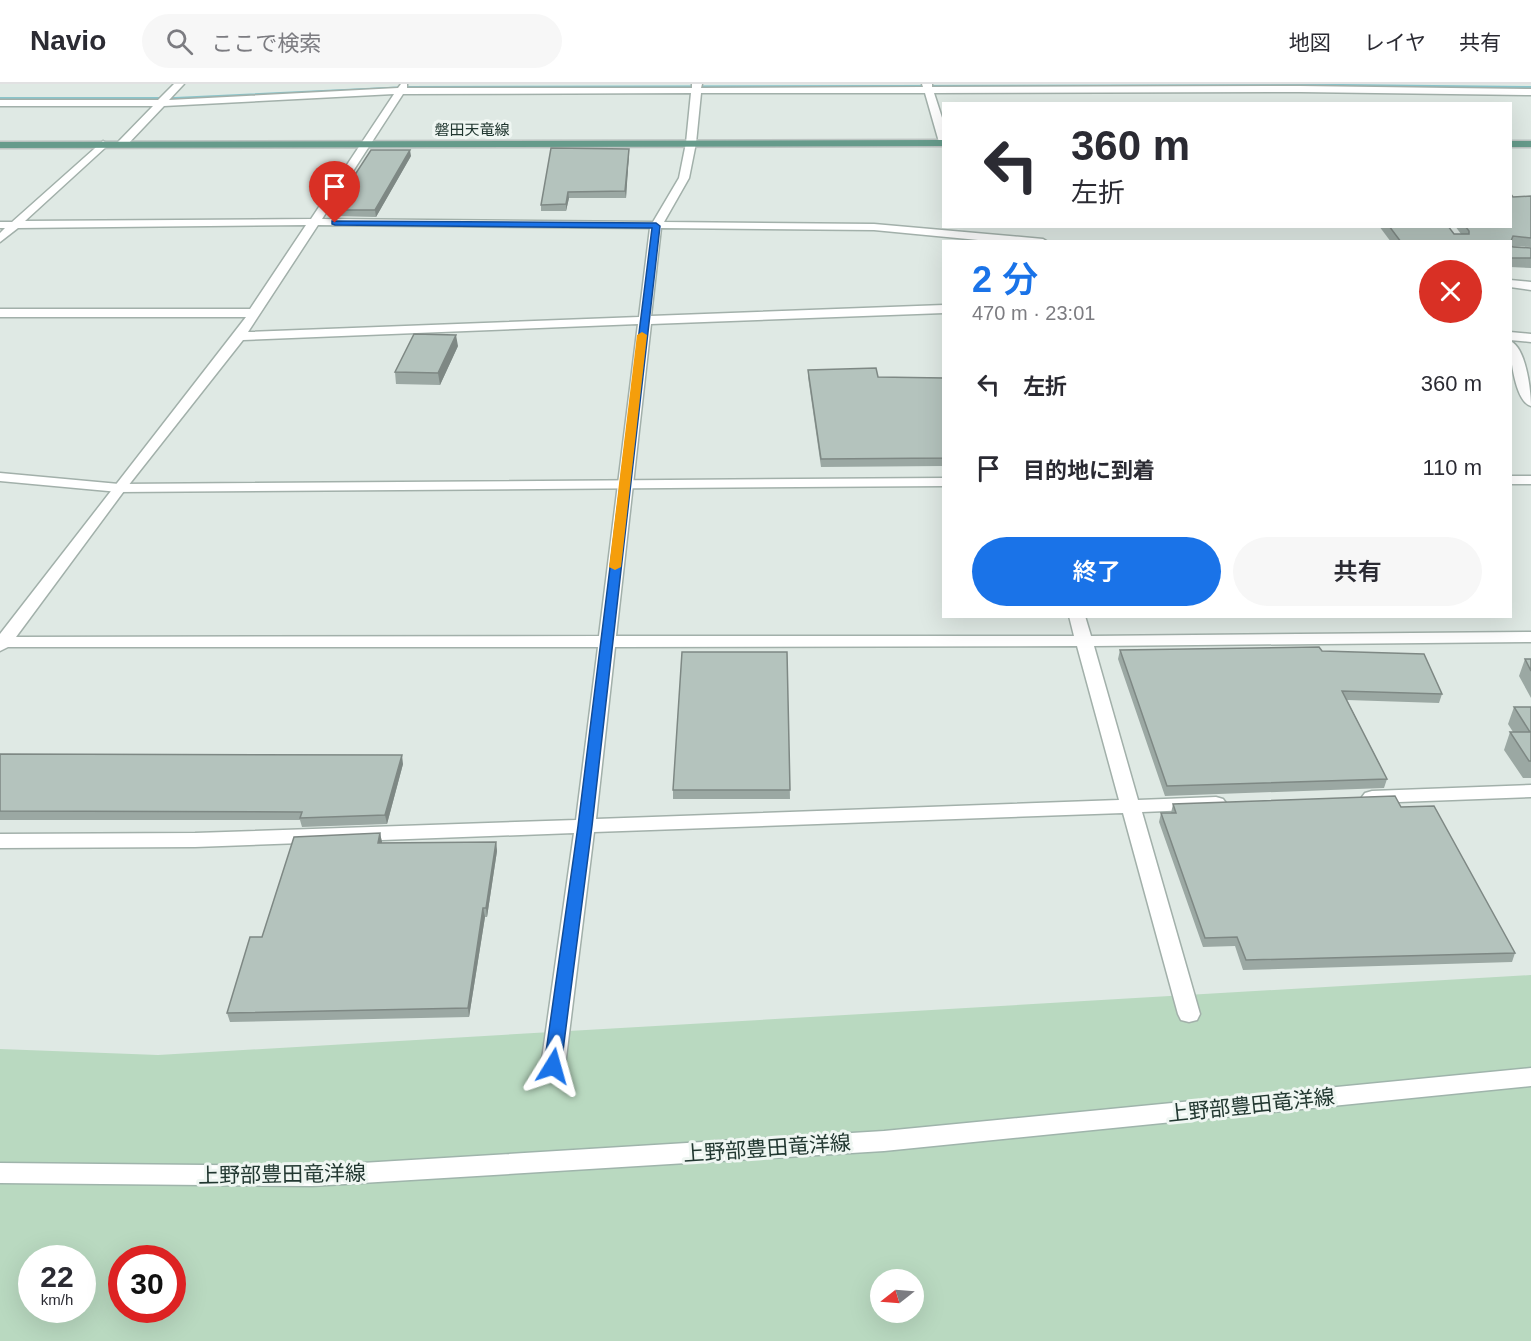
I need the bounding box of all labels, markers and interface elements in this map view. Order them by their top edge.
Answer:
search box [142,14,562,68]
text: Navio [30,25,106,56]
icon: search [163,25,196,58]
text: ここで検索 [211,31,321,56]
text: 地図 [1289,31,1331,54]
text: レイヤ [1364,31,1426,54]
text: 共有 [1459,31,1501,54]
street label: 磐田天竜線 [434,121,510,138]
text: 360 m [1071,122,1190,169]
icon: left [972,126,1050,204]
pin [309,161,360,223]
icon: arrive [318,170,351,203]
text: 左折 [1071,178,1125,208]
text: 2 分 [972,259,1038,300]
button: close [1419,260,1482,323]
text: 470 m · 23:01 [972,302,1095,324]
icon: left [972,368,1005,401]
text: 360 m [1421,371,1482,396]
text: 左折 [1023,374,1067,399]
icon: arrive [972,452,1005,485]
text: 110 m [1422,455,1482,480]
text: 目的地に到着 [1023,458,1155,483]
button: 終了 [972,537,1221,606]
button: 共有 [1233,537,1482,606]
position arrow [521,1034,585,1098]
street label: 上野部豊田竜洋線 [1166,1085,1336,1125]
street label: 上野部豊田竜洋線 [682,1131,852,1165]
street label: 上野部豊田竜洋線 [198,1161,366,1187]
speed limit sign: 30 [108,1245,186,1323]
text: 22 [40,1260,74,1293]
north arrow [870,1269,924,1323]
map controls [870,1269,924,1323]
text: km/h [41,1291,73,1308]

